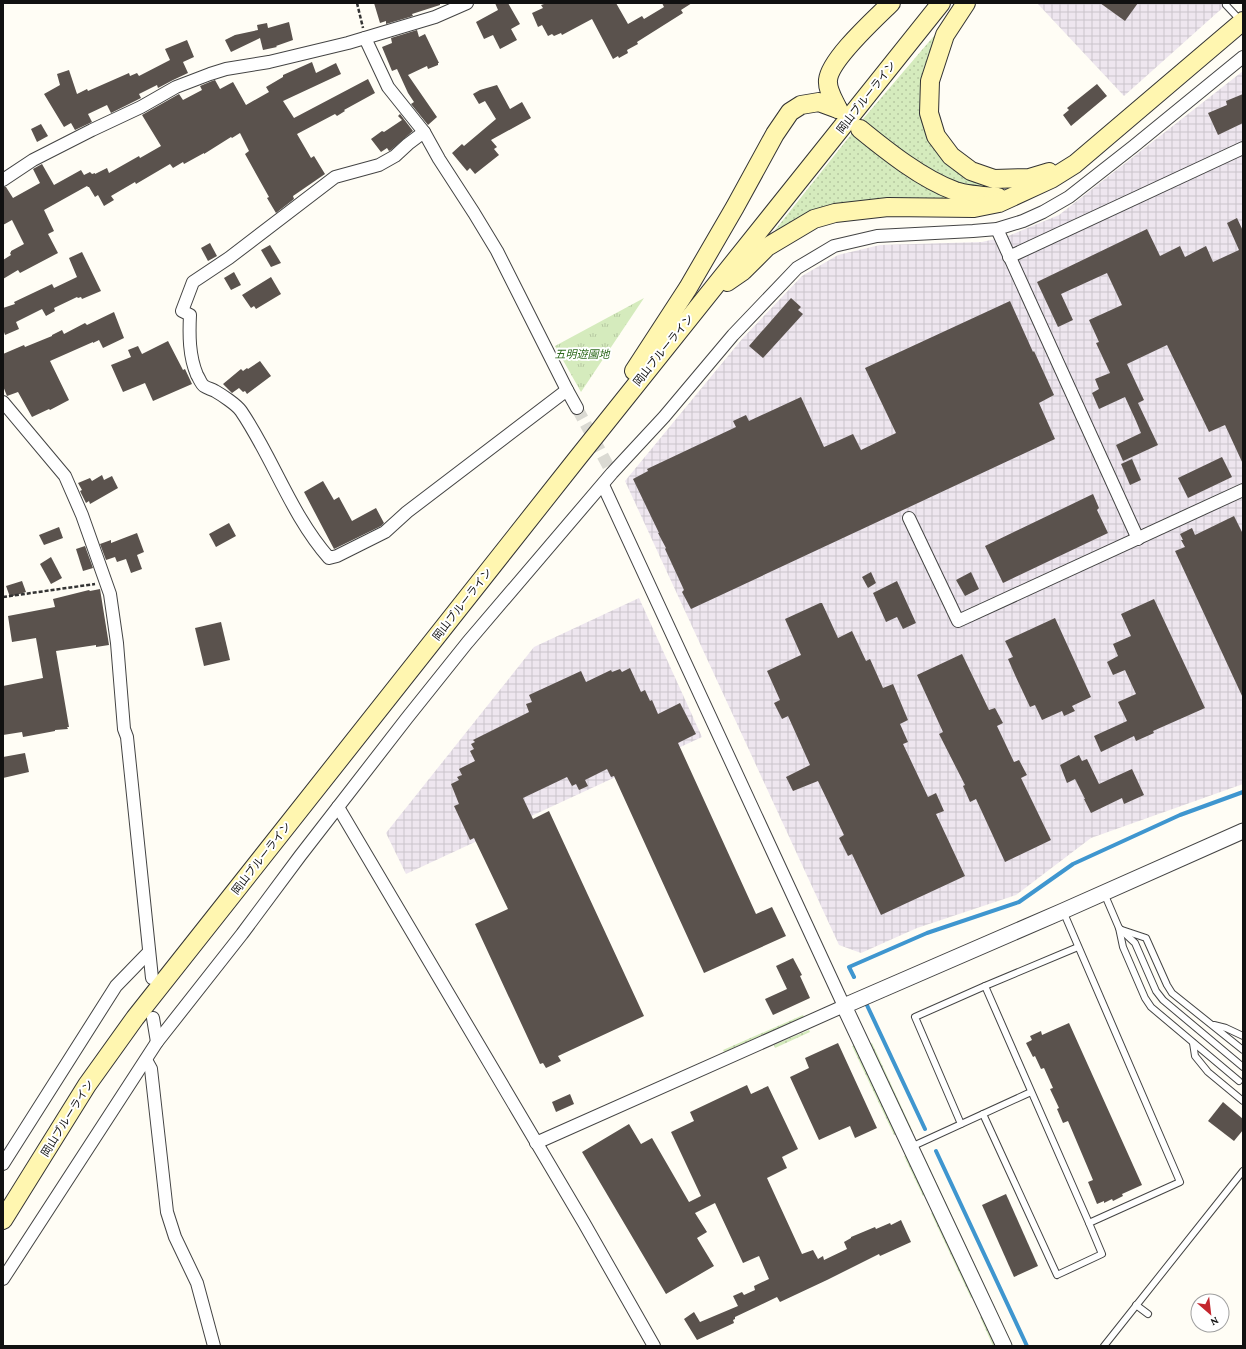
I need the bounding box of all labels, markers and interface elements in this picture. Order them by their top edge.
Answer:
street label: 岡山ブルーライン [834,59,898,135]
street label: 岡山ブルーライン [631,312,695,388]
park label: 五明遊園地 [555,348,610,360]
street label: 岡山ブルーライン [430,566,494,642]
street label: 岡山ブルーライン [229,820,293,896]
street label: 岡山ブルーライン [39,1078,95,1158]
north arrow [1190,1293,1230,1333]
text: N [1208,1315,1221,1329]

